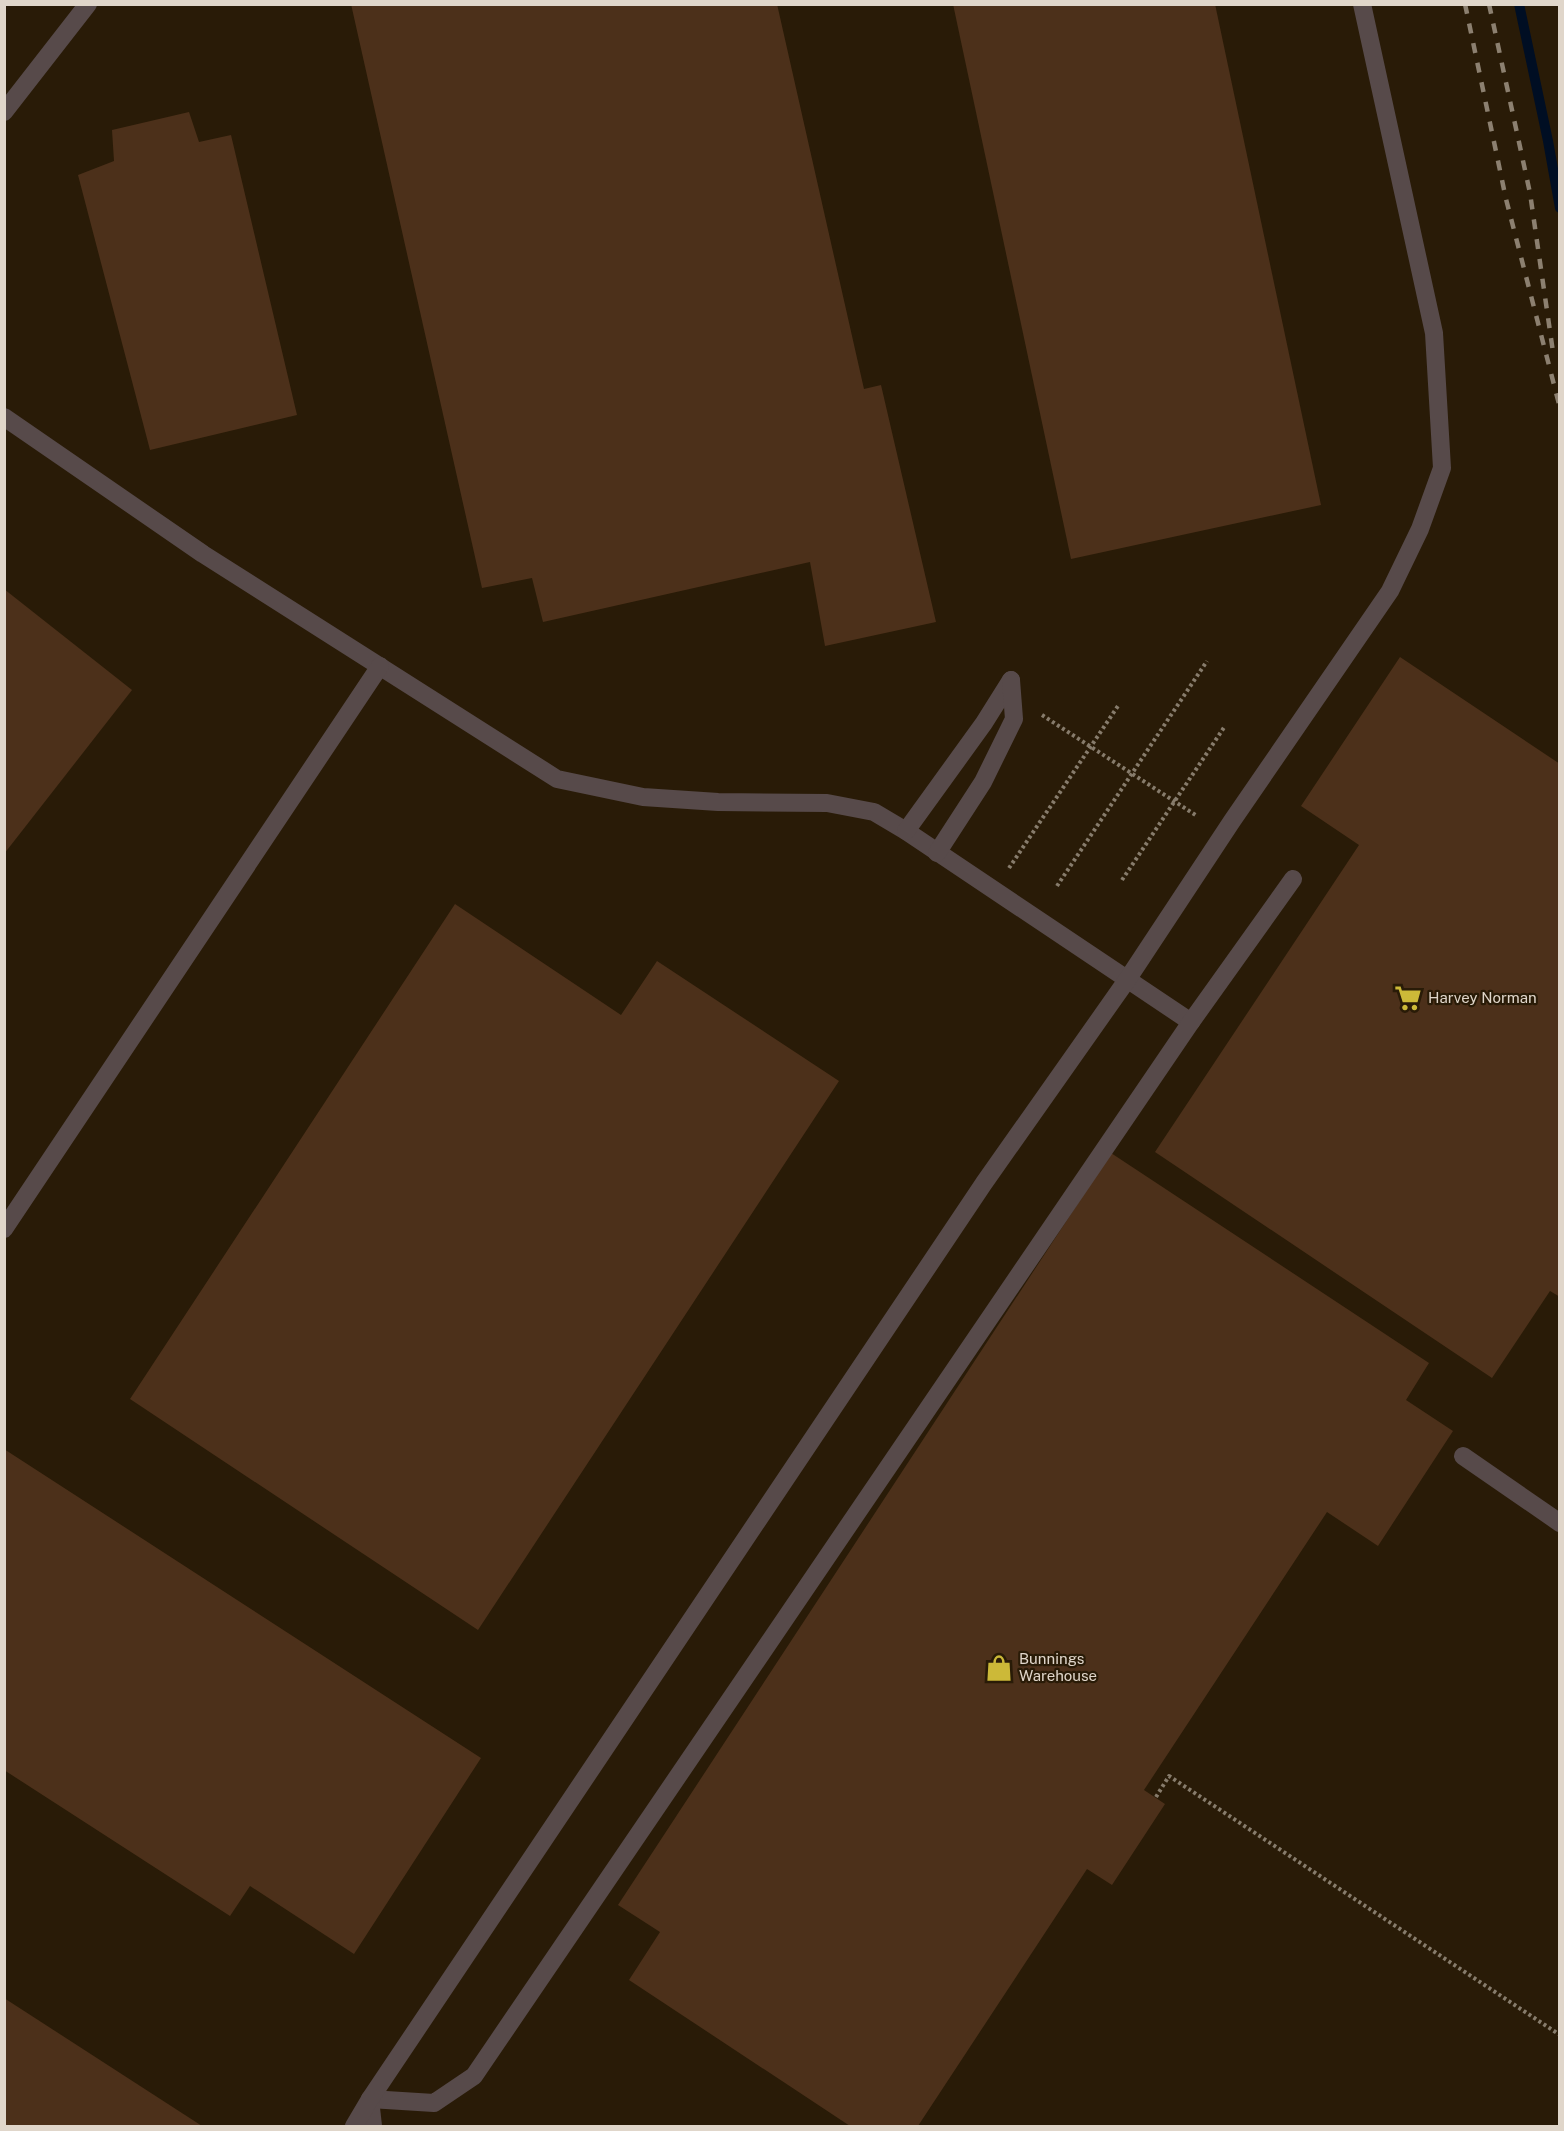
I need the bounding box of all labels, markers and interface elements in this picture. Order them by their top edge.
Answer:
supermarket icon: Harvey Norman [1393,983,1423,1013]
place label: Harvey Norman [1428,989,1537,1006]
place label: Bunnings Warehouse [1019,1650,1097,1684]
shop icon: Bunnings Warehouse [984,1653,1014,1683]

